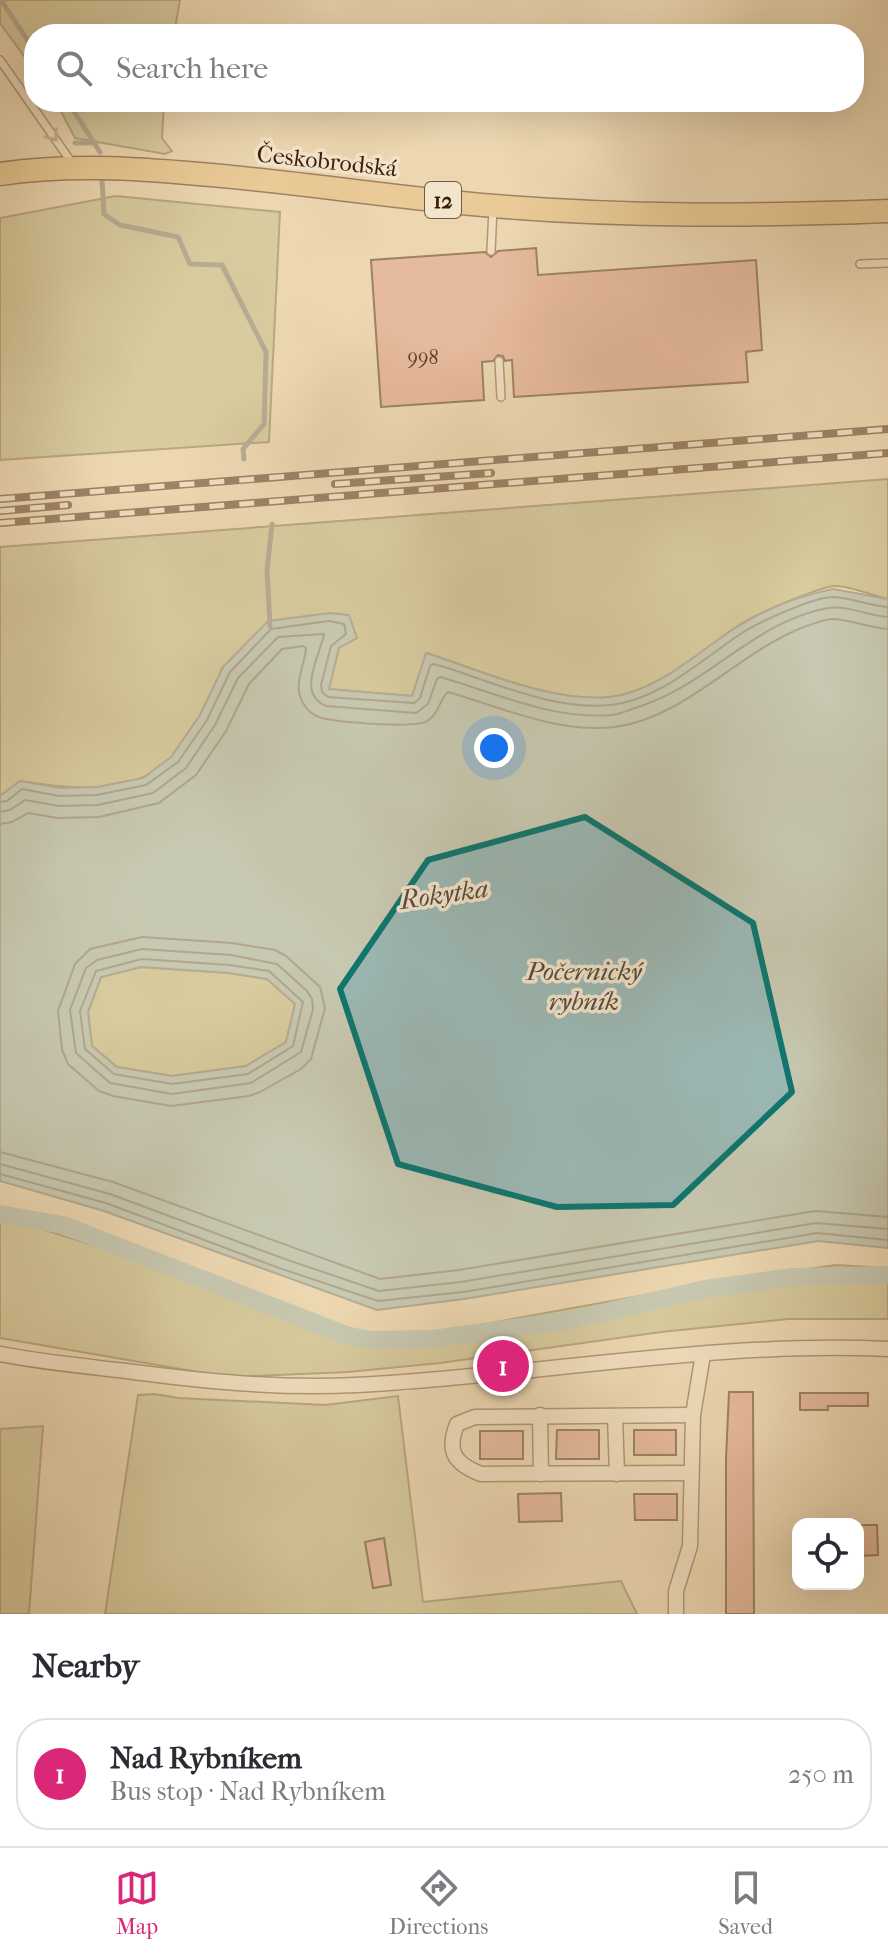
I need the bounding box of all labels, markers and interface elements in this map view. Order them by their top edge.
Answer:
search box [24,24,864,112]
icon: search [52,46,96,90]
text: Search here [116,51,268,86]
one-way arrow [43,128,58,142]
street label: Českobrodská [255,139,400,182]
road number: 12 [425,182,461,218]
house number: 998 [407,346,439,369]
your location [474,728,514,768]
water label: Rokytka [396,873,490,916]
water label: Počernický rybník [525,956,644,1017]
pin: 1 [477,1336,529,1396]
map controls [792,1518,864,1590]
button: locate [792,1518,864,1590]
text: Nearby [32,1646,139,1686]
text: Nad Rybníkem [110,1741,302,1776]
text: 1 [55,1759,65,1790]
text: 250 m [788,1759,854,1790]
text: Bus stop · Nad Rybníkem [110,1776,386,1807]
tab: Map [115,1866,159,1940]
tab: Directions [389,1866,488,1940]
tab: Saved [718,1866,773,1940]

